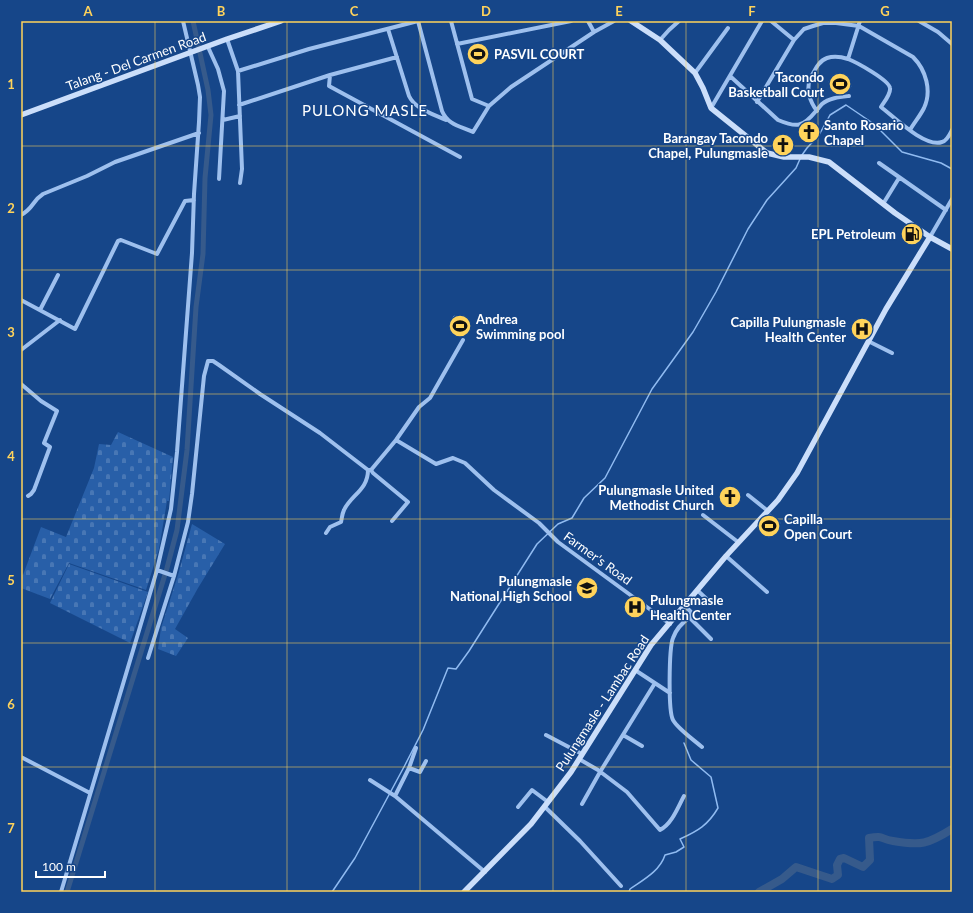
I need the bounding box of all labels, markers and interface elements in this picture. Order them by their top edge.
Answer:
text: A [82,3,93,19]
text: B [217,3,226,19]
text: C [350,3,359,19]
text: D [481,3,491,19]
text: E [615,3,623,19]
text: F [748,3,756,19]
text: G [880,3,890,19]
street label: Talang - Del Carmen Road [64,28,208,94]
sports icon: PASVIL COURT [465,41,491,67]
place label: PASVIL COURT [494,46,584,62]
place label: Tacondo Basketball Court [728,69,825,100]
sports icon: Tacondo Basketball Court [827,71,853,97]
text: 1 [7,76,15,92]
district label: PULONG MASLE [302,101,428,119]
place label: Santo Rosario Chapel [824,117,904,148]
church icon: Santo Rosario Chapel [796,119,822,145]
place label: Barangay Tacondo Chapel, Pulungmasle [648,130,769,161]
church icon: Barangay Tacondo Chapel, Pulungmasle [770,132,796,158]
text: 2 [7,200,15,216]
fuel station icon: EPL Petroleum [899,221,925,247]
place label: EPL Petroleum [811,226,896,242]
place label: Andrea Swimming pool [475,311,565,342]
sports icon: Andrea Swimming pool [447,313,473,339]
place label: Capilla Pulungmasle Health Center [730,314,846,345]
hospital icon: Capilla Pulungmasle Health Center [849,316,875,342]
text: 3 [7,324,15,340]
text: 4 [7,448,15,464]
place label: Pulungmasle United Methodist Church [598,482,714,513]
church icon: Pulungmasle United Methodist Church [717,484,743,510]
place label: Capilla Open Court [784,511,852,542]
sports icon: Capilla Open Court [756,513,782,539]
street label: Farmer's Road [561,528,635,588]
text: 5 [7,572,15,588]
place label: Pulungmasle National High School [450,573,572,604]
school or university icon: Pulungmasle National High School [574,575,600,601]
place label: Pulungmasle Health Center [650,592,731,623]
hospital icon: Pulungmasle Health Center [622,594,648,620]
street label: Pulungmasle - Lambac Road [552,632,652,774]
text: 6 [7,696,15,712]
text: 7 [7,820,15,836]
scale bar [36,853,105,879]
text: 100 m [42,859,76,874]

